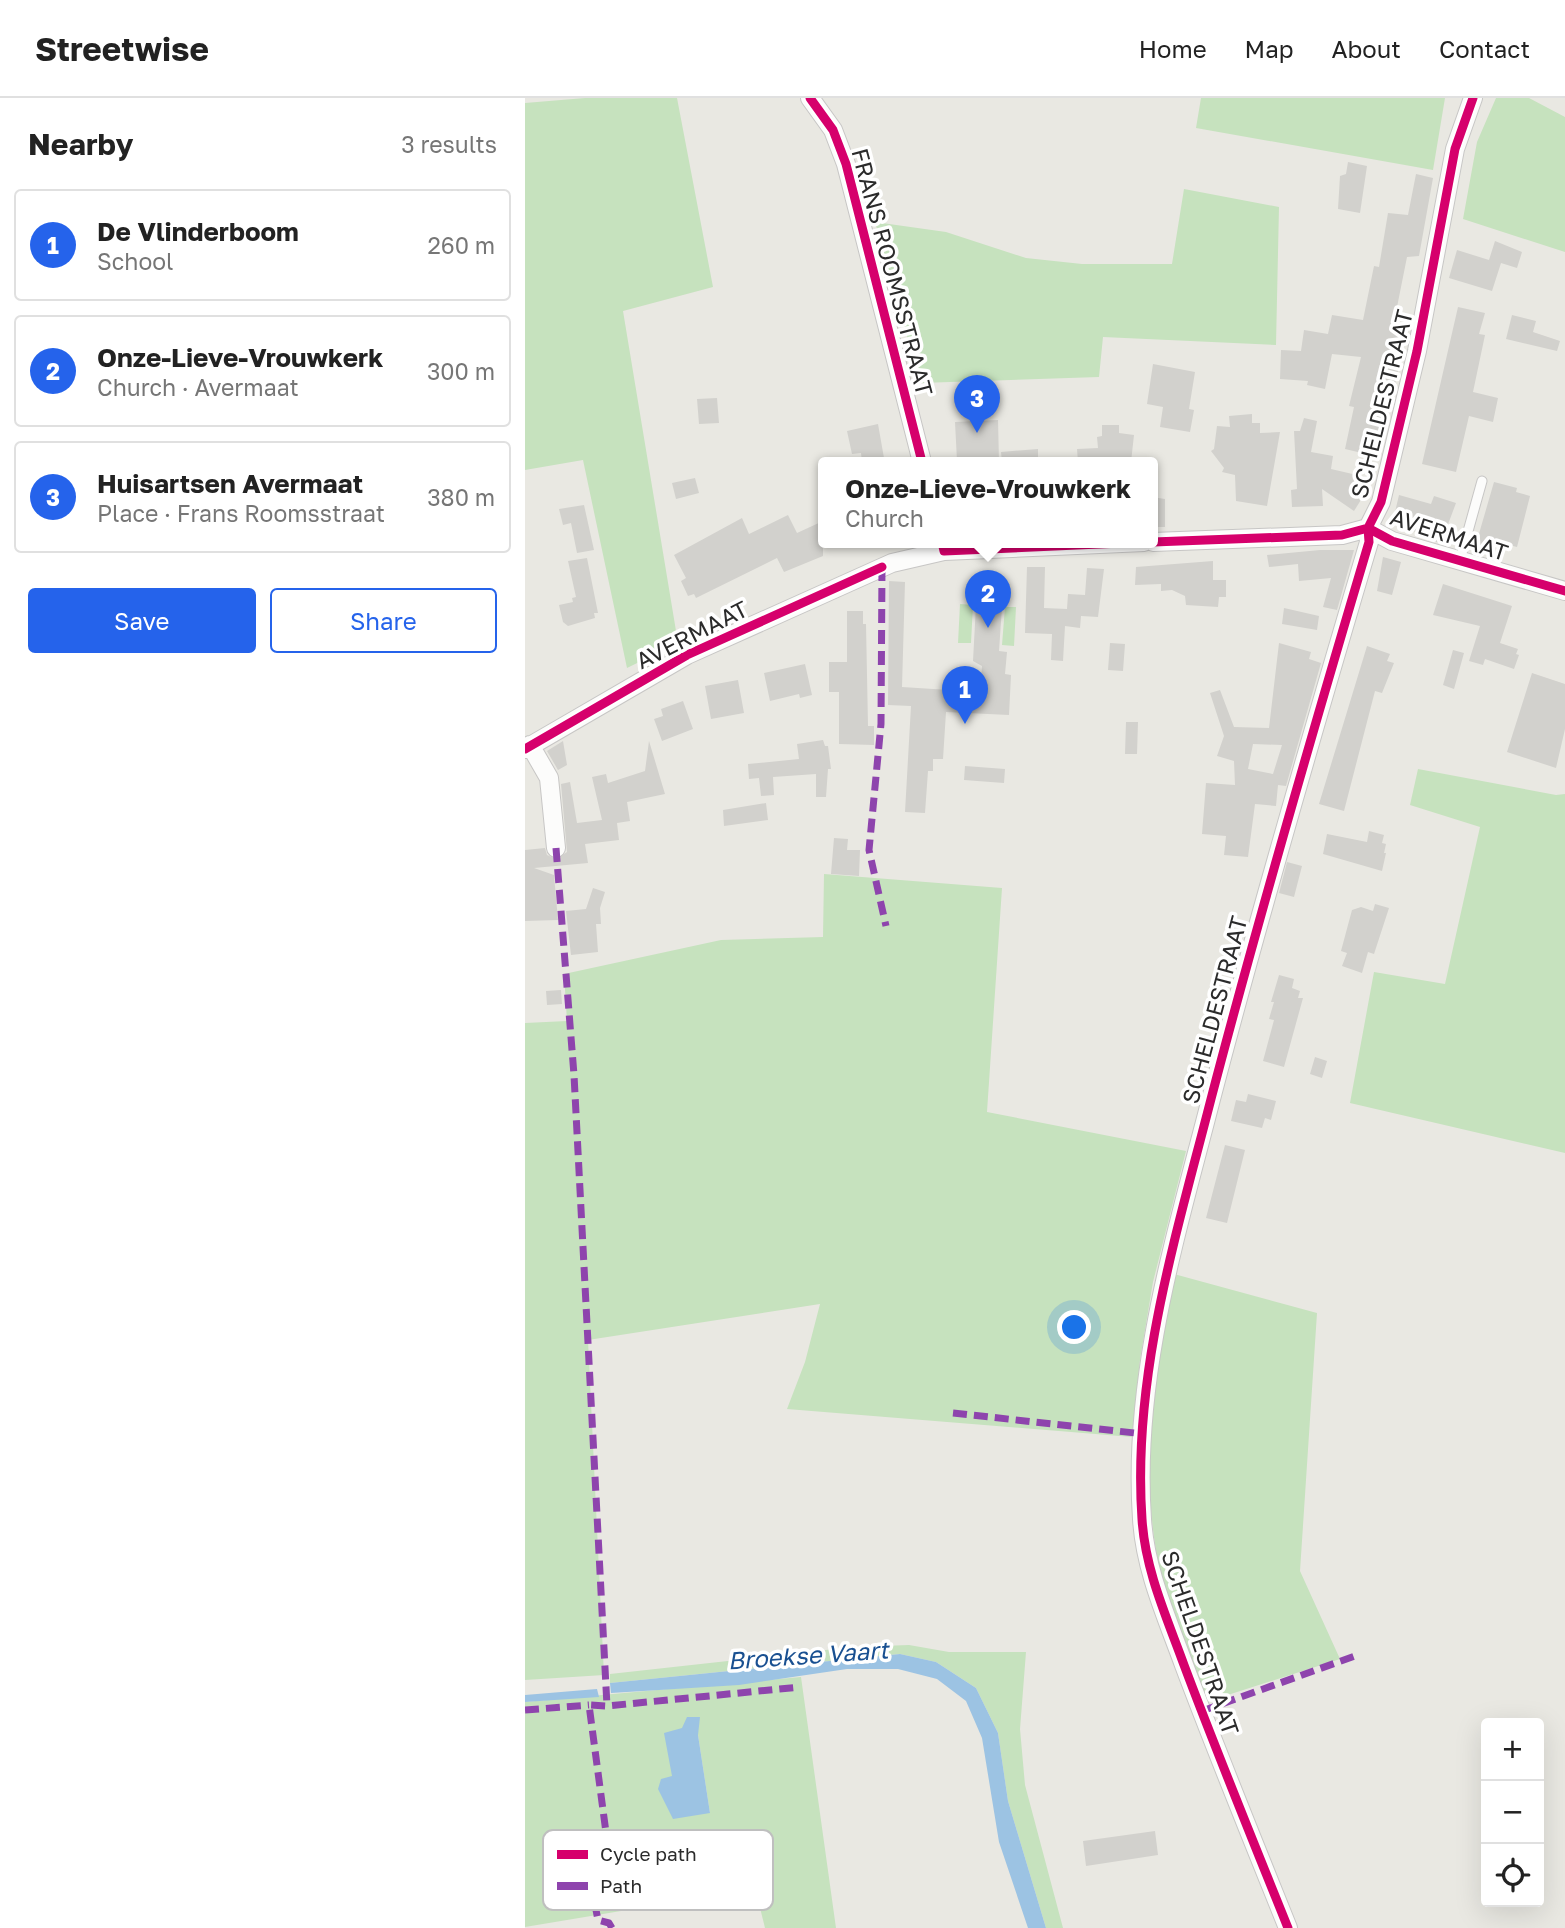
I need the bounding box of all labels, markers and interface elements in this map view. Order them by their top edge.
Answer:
text: Streetwise [35,29,209,68]
text: Home [1139,34,1207,63]
text: Map [1245,34,1294,63]
text: About [1332,34,1401,63]
text: Contact [1439,34,1530,63]
text: Nearby [28,126,133,162]
text: 3 results [401,130,497,158]
street label: FRANS ROOMSSTRAAT [846,145,939,399]
text: De Vlinderboom [97,216,299,247]
text: 1 [47,231,59,259]
text: 260 m [427,231,495,259]
text: School [97,247,173,275]
street label: SCHELDESTRAAT [1344,307,1418,501]
text: Onze-Lieve-Vrouwkerk [97,342,383,373]
text: 2 [46,357,60,385]
text: 300 m [427,357,495,385]
text: Church · Avermaat [97,373,299,401]
pin: 3 [954,375,1000,433]
popup [818,457,1158,548]
text: Huisartsen Avermaat [97,468,363,499]
text: Onze-Lieve-Vrouwkerk [845,473,1131,504]
text: 3 [46,483,60,511]
text: 380 m [427,483,495,511]
text: Place · Frans Roomsstraat [97,499,385,527]
street label: AVERMAAT [1387,502,1512,566]
text: Church [845,504,924,532]
pin: 2 [965,570,1011,628]
button: Save [28,588,256,653]
button: Share [270,588,497,653]
street label: AVERMAAT [631,594,752,674]
pin: 1 [942,666,988,724]
street label: SCHELDESTRAAT [1176,913,1253,1107]
your location [1057,1310,1091,1344]
street label: SCHELDESTRAAT [1156,1547,1246,1739]
water label: Broekse Vaart [727,1634,892,1675]
map controls [1481,1718,1544,1907]
button: + [1481,1718,1544,1781]
button: − [1481,1781,1544,1844]
legend [543,1830,773,1910]
text: Cycle path [600,1842,697,1865]
button: locate [1481,1844,1544,1907]
text: Path [600,1874,642,1897]

